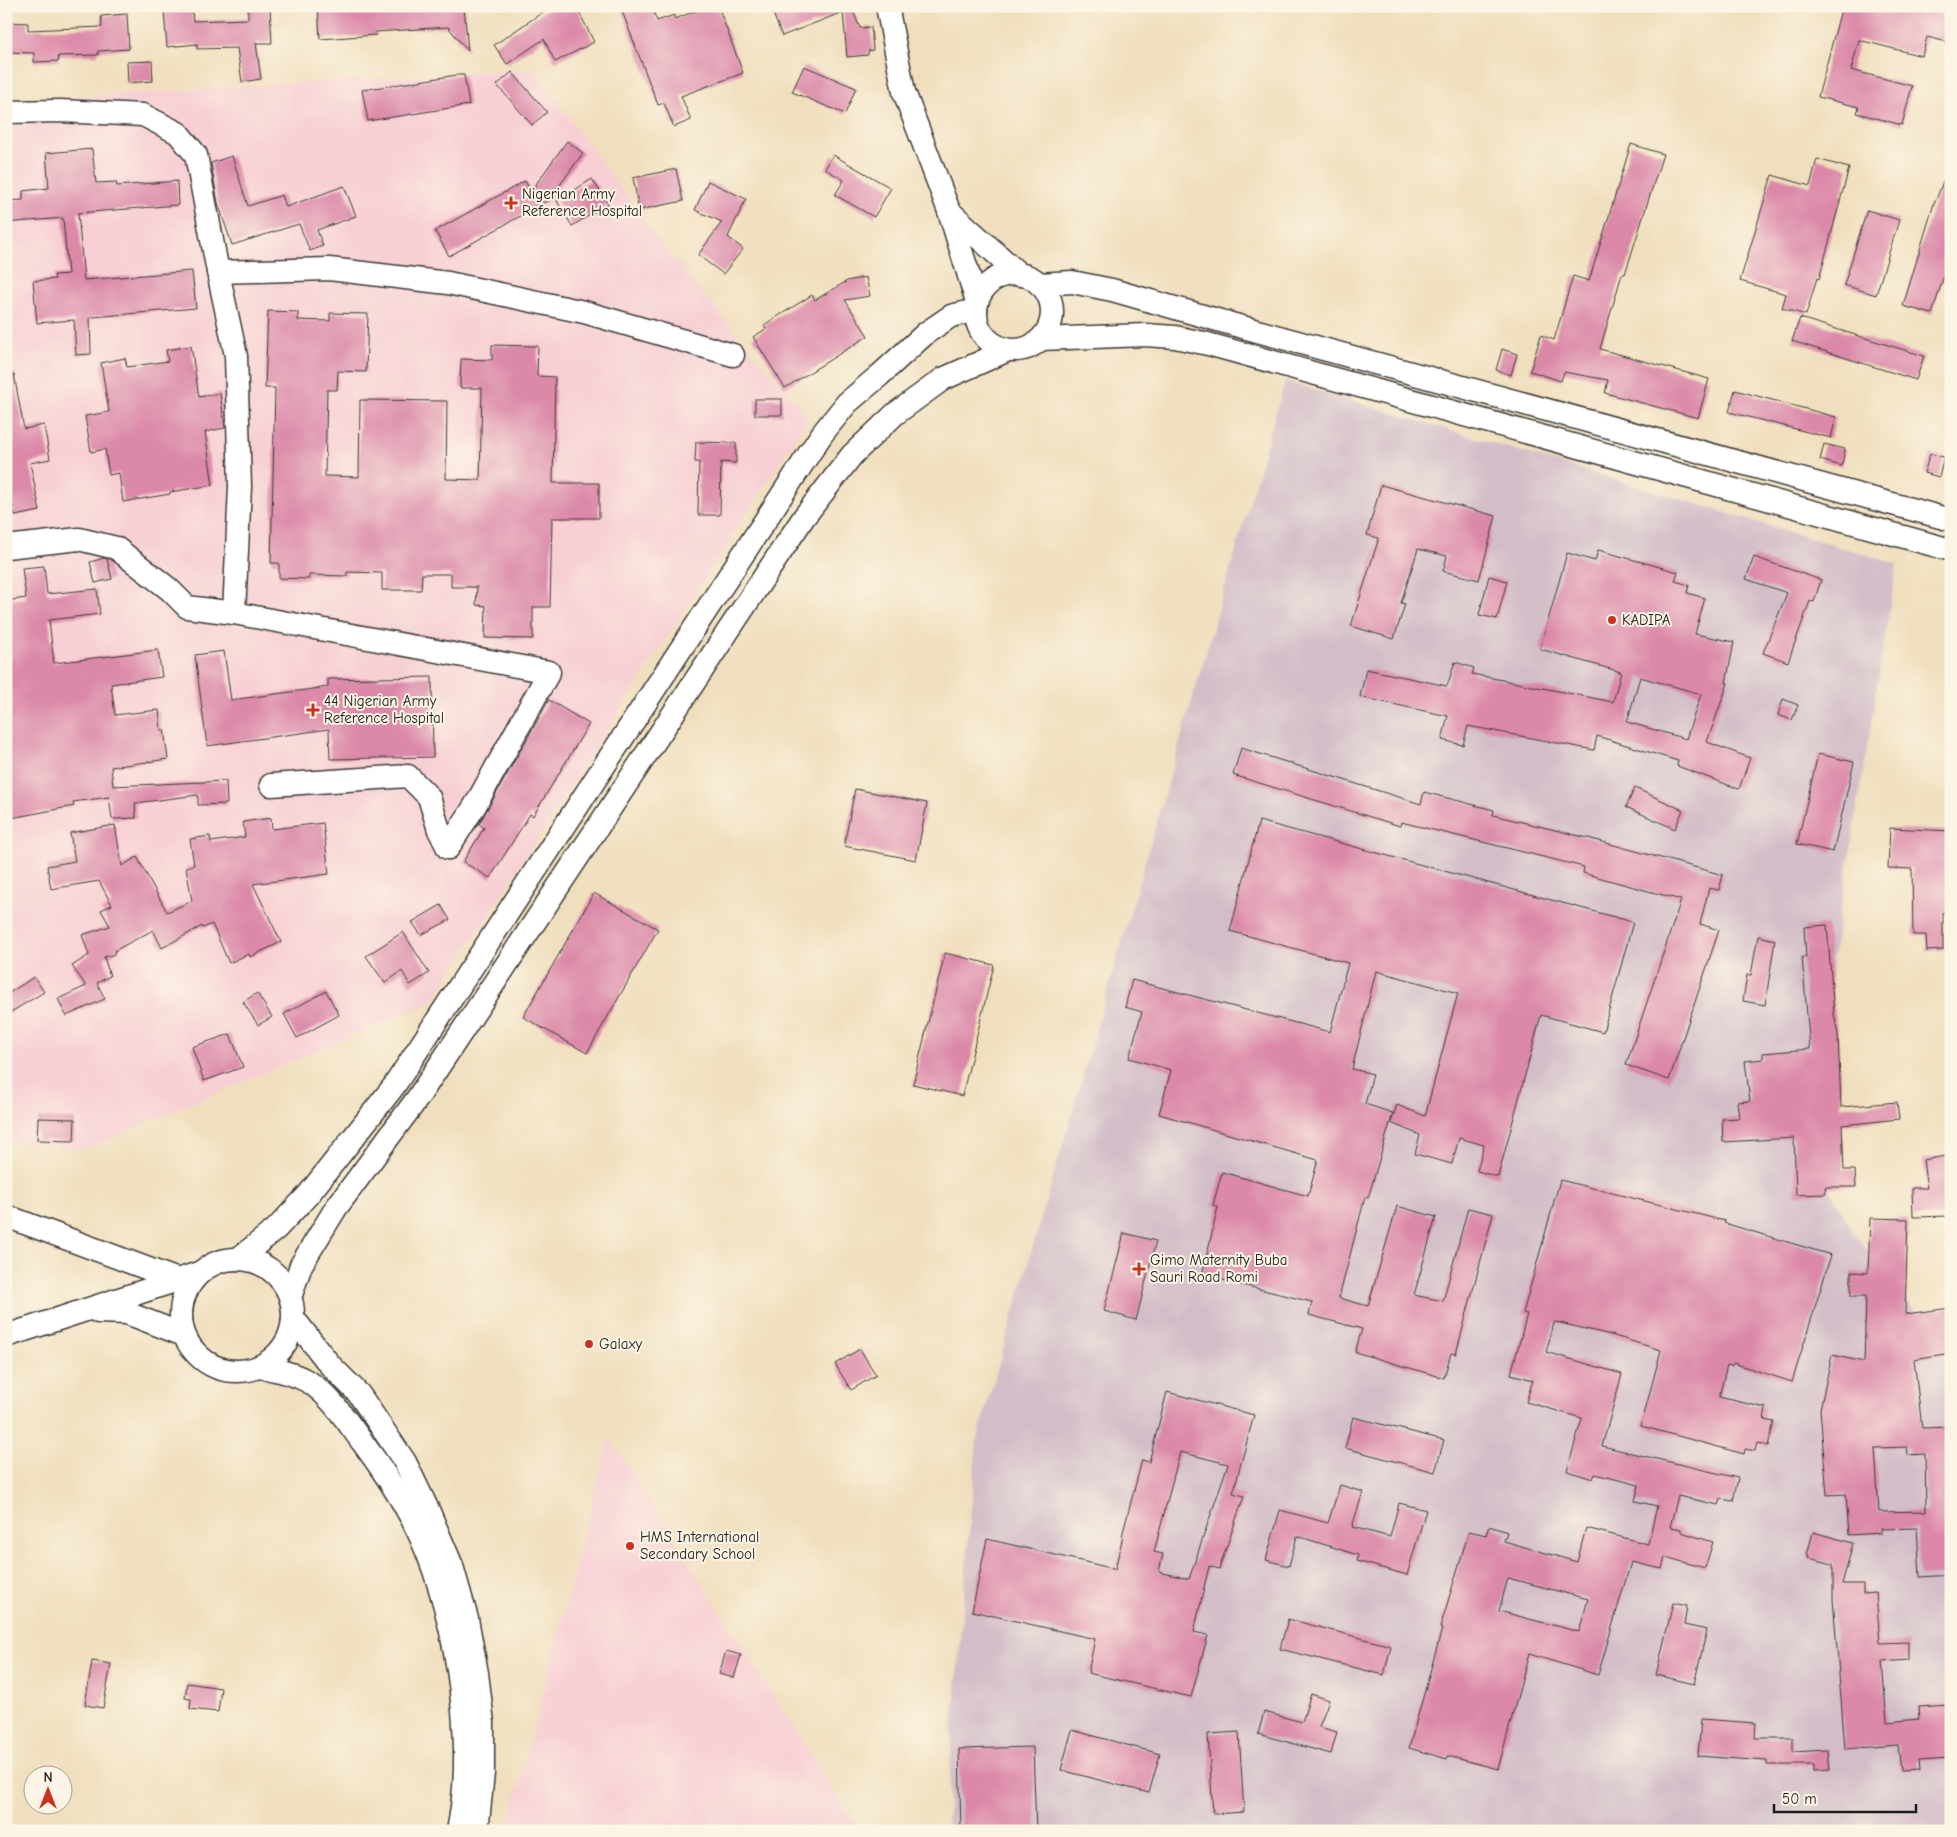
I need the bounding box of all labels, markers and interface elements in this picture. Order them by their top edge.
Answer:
place label: Nigerian Army Reference Hospital [522,185,642,220]
marker: Nigerian Army Reference Hospital [504,196,518,210]
place label: KADIPA [1622,611,1671,629]
marker: KADIPA [1606,614,1618,626]
place label: 44 Nigerian Army Reference Hospital [324,692,444,727]
marker: 44 Nigerian Army Reference Hospital [306,703,320,717]
place label: Gimo Maternity Buba Sauri Road Romi [1150,1251,1288,1286]
marker: Gimo Maternity Buba Sauri Road Romi [1132,1262,1146,1276]
place label: Galaxy [599,1335,643,1353]
marker: Galaxy [583,1338,595,1350]
place label: HMS International Secondary School [640,1528,759,1563]
marker: HMS International Secondary School [624,1540,636,1552]
north arrow [22,1764,72,1814]
text: N [43,1769,53,1786]
scale bar [1774,1782,1917,1814]
text: 50 m [1782,1790,1817,1808]

